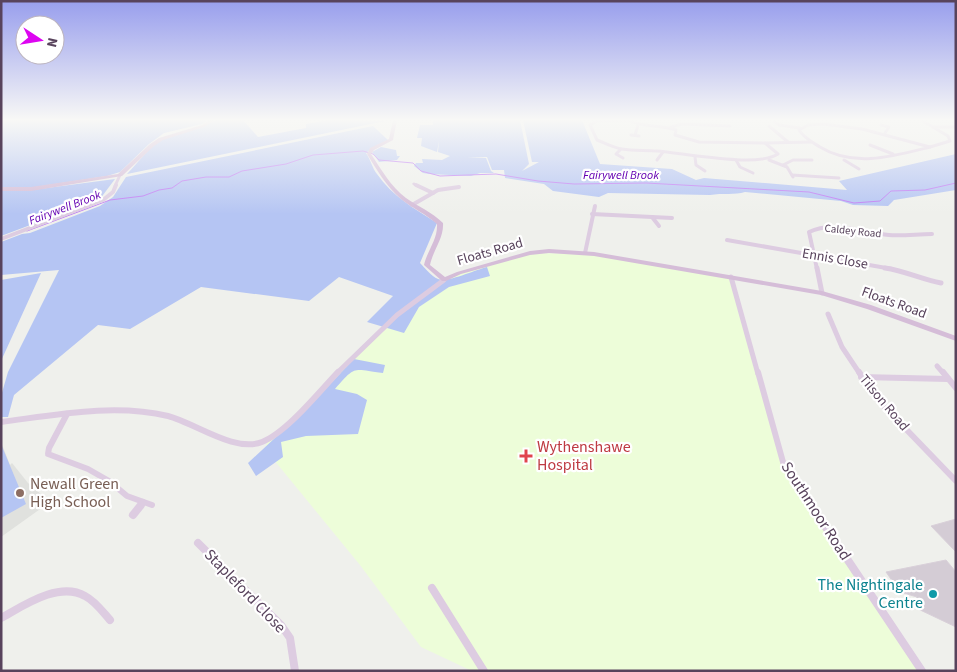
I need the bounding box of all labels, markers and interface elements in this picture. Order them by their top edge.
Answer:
north arrow [15,15,65,65]
text: N [41,36,62,49]
water label: Fairywell Brook [583,167,659,184]
water label: Fairywell Brook [27,186,104,230]
street label: Caldey Road [824,221,882,241]
street label: Floats Road [455,233,525,271]
street label: Ennis Close [800,243,870,275]
street label: Floats Road [859,282,929,324]
street label: Tilson Road [854,370,914,436]
place label: Wythenshawe Hospital [537,436,631,476]
marker: Wythenshawe Hospital [519,449,533,463]
street label: Southmoor Road [776,457,856,565]
place label: Newall Green High School [30,473,119,513]
marker: Newall Green High School [14,487,26,499]
street label: Stapleford Close [199,544,291,638]
place label: The Nightingale Centre [818,574,923,614]
marker: The Nightingale Centre [927,588,939,600]

